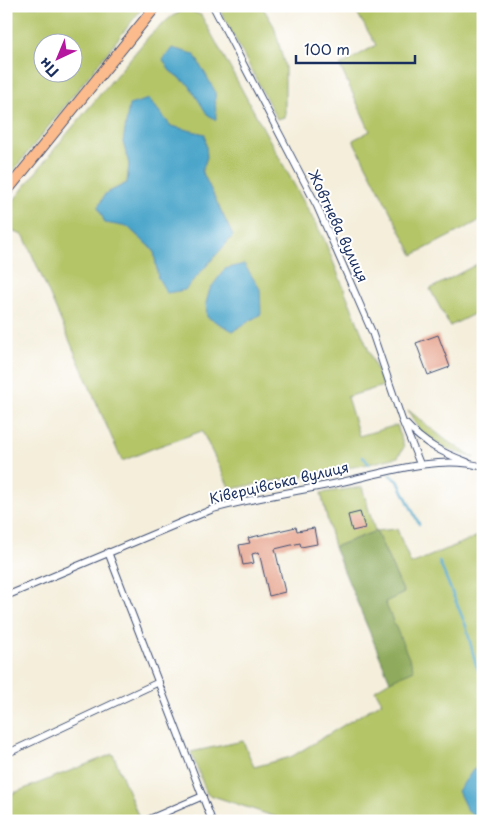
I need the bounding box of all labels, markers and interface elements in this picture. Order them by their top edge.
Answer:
north arrow [32,32,82,82]
scale bar [296,32,415,64]
text: 100 m [304,37,350,60]
text: Пн [34,53,63,82]
street label: Жовтнева вулиця [303,166,374,286]
street label: Ківерцівська вулиця [207,456,351,509]

